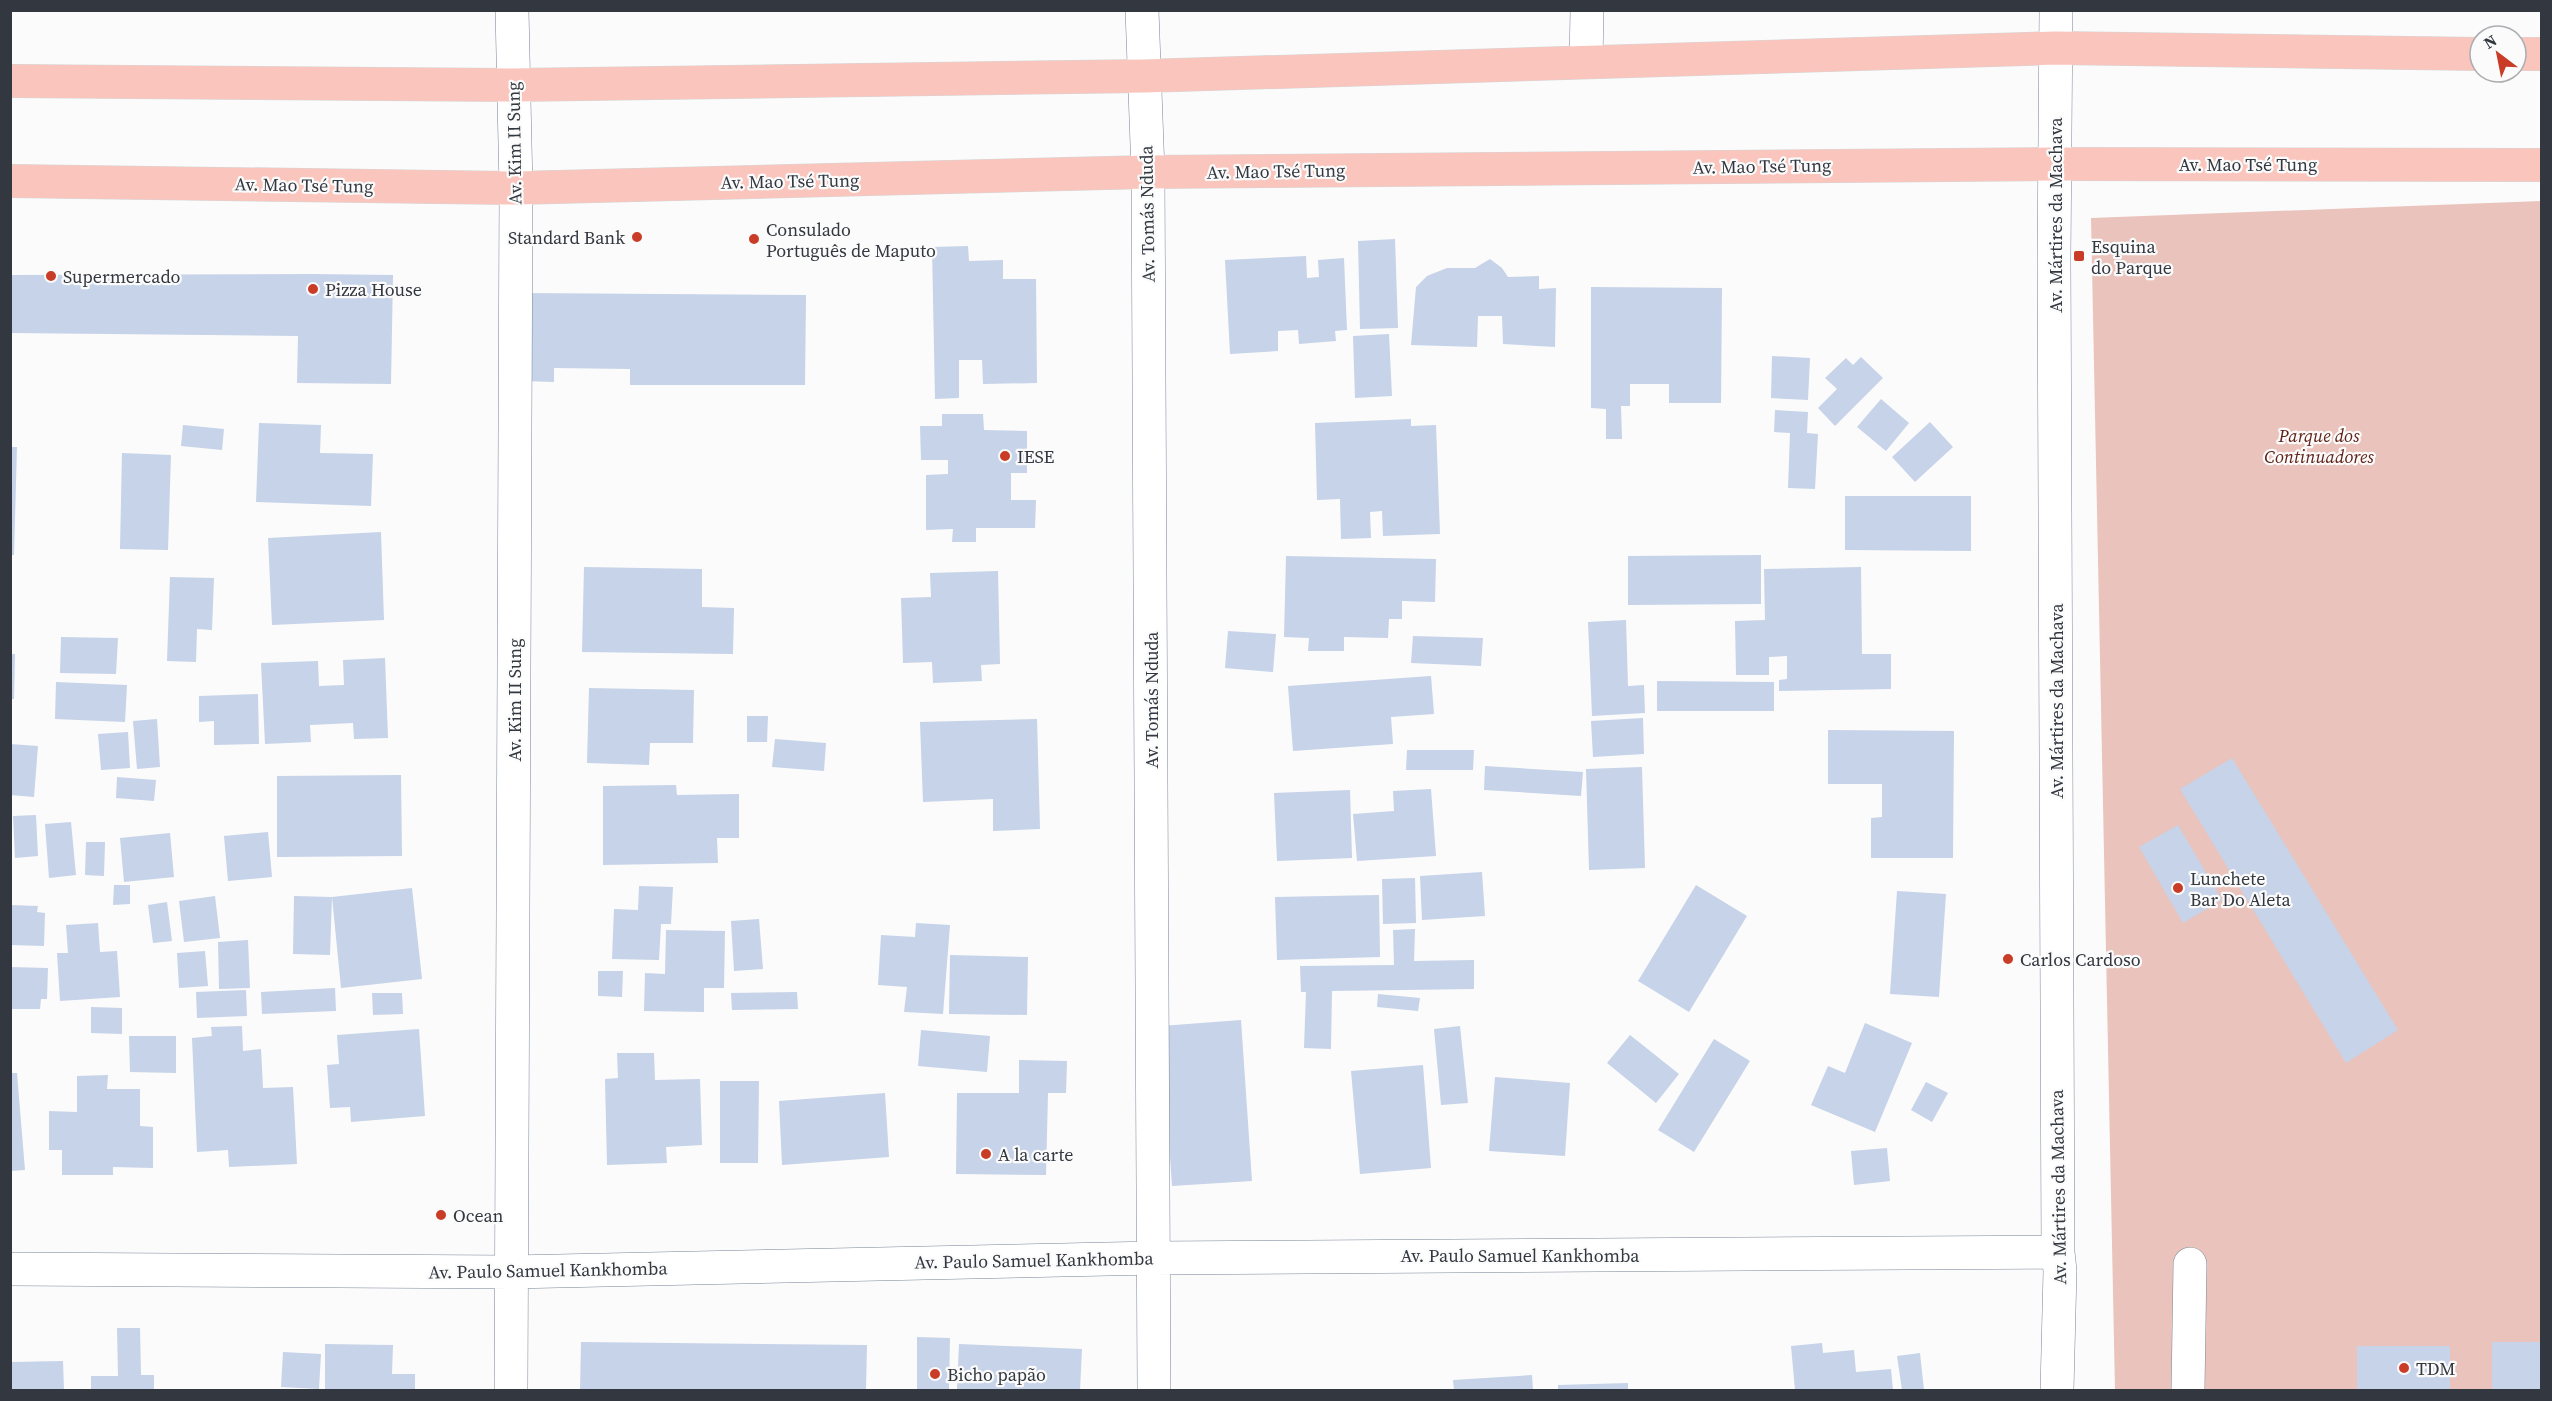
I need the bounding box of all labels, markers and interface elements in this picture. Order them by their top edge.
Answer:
north arrow [2468,24,2528,84]
text: N [2479,29,2501,54]
street label: Av. Kim II Sung [500,81,528,205]
street label: Av. Mártires da Machava [2043,117,2068,313]
street label: Av. Tomás Nduda [1133,144,1161,283]
street label: Av. Mao Tsé Tung [1692,152,1832,180]
street label: Av. Mao Tsé Tung [2179,152,2317,177]
street label: Av. Mao Tsé Tung [1206,157,1346,185]
street label: Av. Mao Tsé Tung [720,167,860,195]
street label: Av. Mao Tsé Tung [234,171,374,199]
place label: Consulado Português de Maputo [766,217,936,263]
place label: Standard Bank [508,225,625,250]
marker: Standard Bank [630,230,644,244]
marker: Consulado Português de Maputo [747,232,761,246]
place label: Esquina do Parque [2091,234,2172,280]
marker: Esquina do Parque [2072,249,2086,263]
place label: Supermercado [63,264,181,289]
marker: Supermercado [44,269,58,283]
place label: Pizza House [325,277,422,302]
marker: Pizza House [306,282,320,296]
park label: Parque dos Continuadores [2264,423,2374,469]
place label: IESE [1017,444,1055,469]
marker: IESE [998,449,1012,463]
street label: Av. Mártires da Machava [2044,603,2069,799]
street label: Av. Tomás Nduda [1139,631,1164,768]
street label: Av. Kim II Sung [502,638,527,762]
place label: Lunchete Bar Do Aleta [2190,866,2291,912]
marker: Lunchete Bar Do Aleta [2171,881,2185,895]
place label: Carlos Cardoso [2020,947,2141,972]
marker: Carlos Cardoso [2001,952,2015,966]
street label: Av. Mártires da Machava [2044,1088,2072,1285]
place label: A la carte [998,1142,1074,1167]
marker: A la carte [979,1147,993,1161]
place label: Ocean [453,1203,504,1228]
marker: Ocean [434,1208,448,1222]
street label: Av. Paulo Samuel Kankhomba [1400,1243,1640,1268]
street label: Av. Paulo Samuel Kankhomba [914,1245,1155,1275]
street label: Av. Paulo Samuel Kankhomba [428,1255,669,1285]
place label: TDM [2416,1356,2456,1381]
marker: TDM [2397,1361,2411,1375]
place label: Bicho papão [947,1362,1046,1387]
marker: Bicho papão [928,1367,942,1381]

